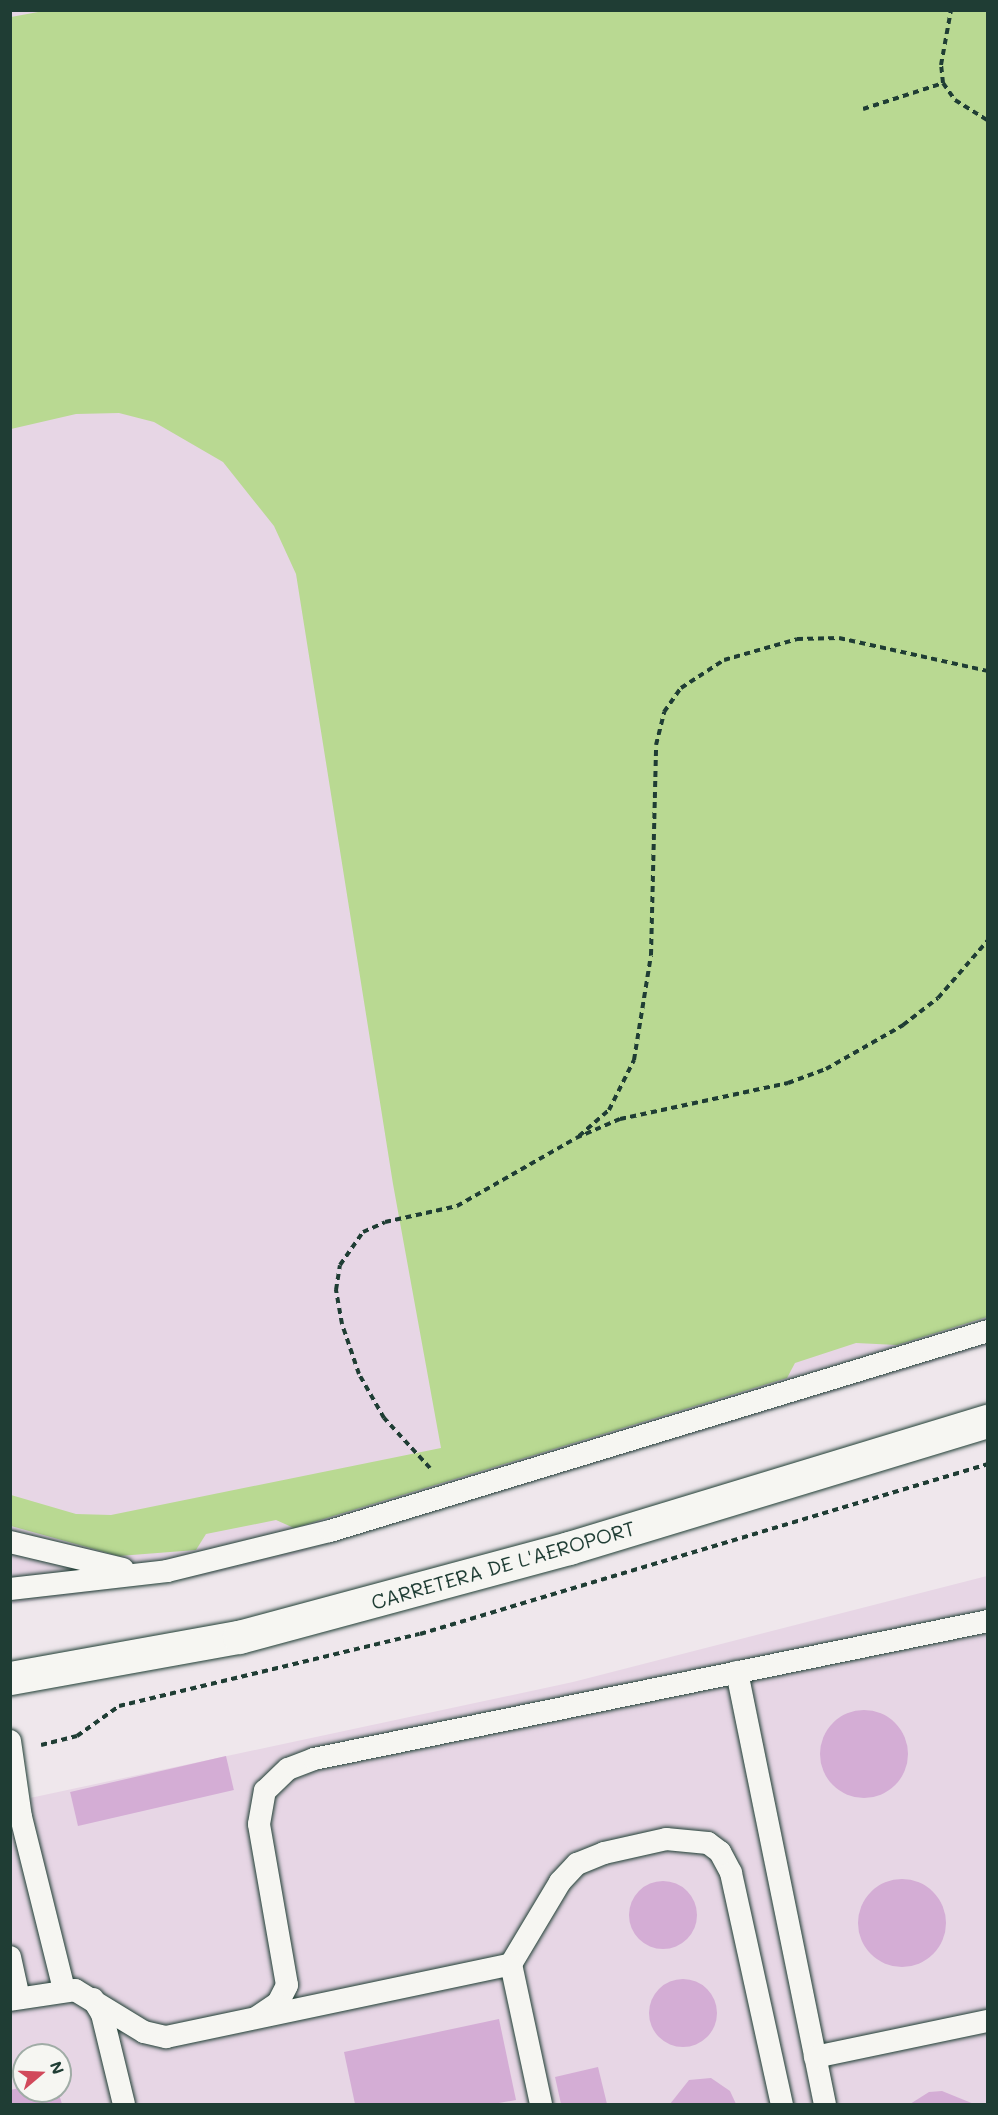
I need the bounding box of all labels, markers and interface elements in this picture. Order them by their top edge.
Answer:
street label: CARRETERA DE L'AEROPORT [368,1516,638,1614]
north arrow [12,2043,72,2103]
text: N [46,2058,70,2077]

